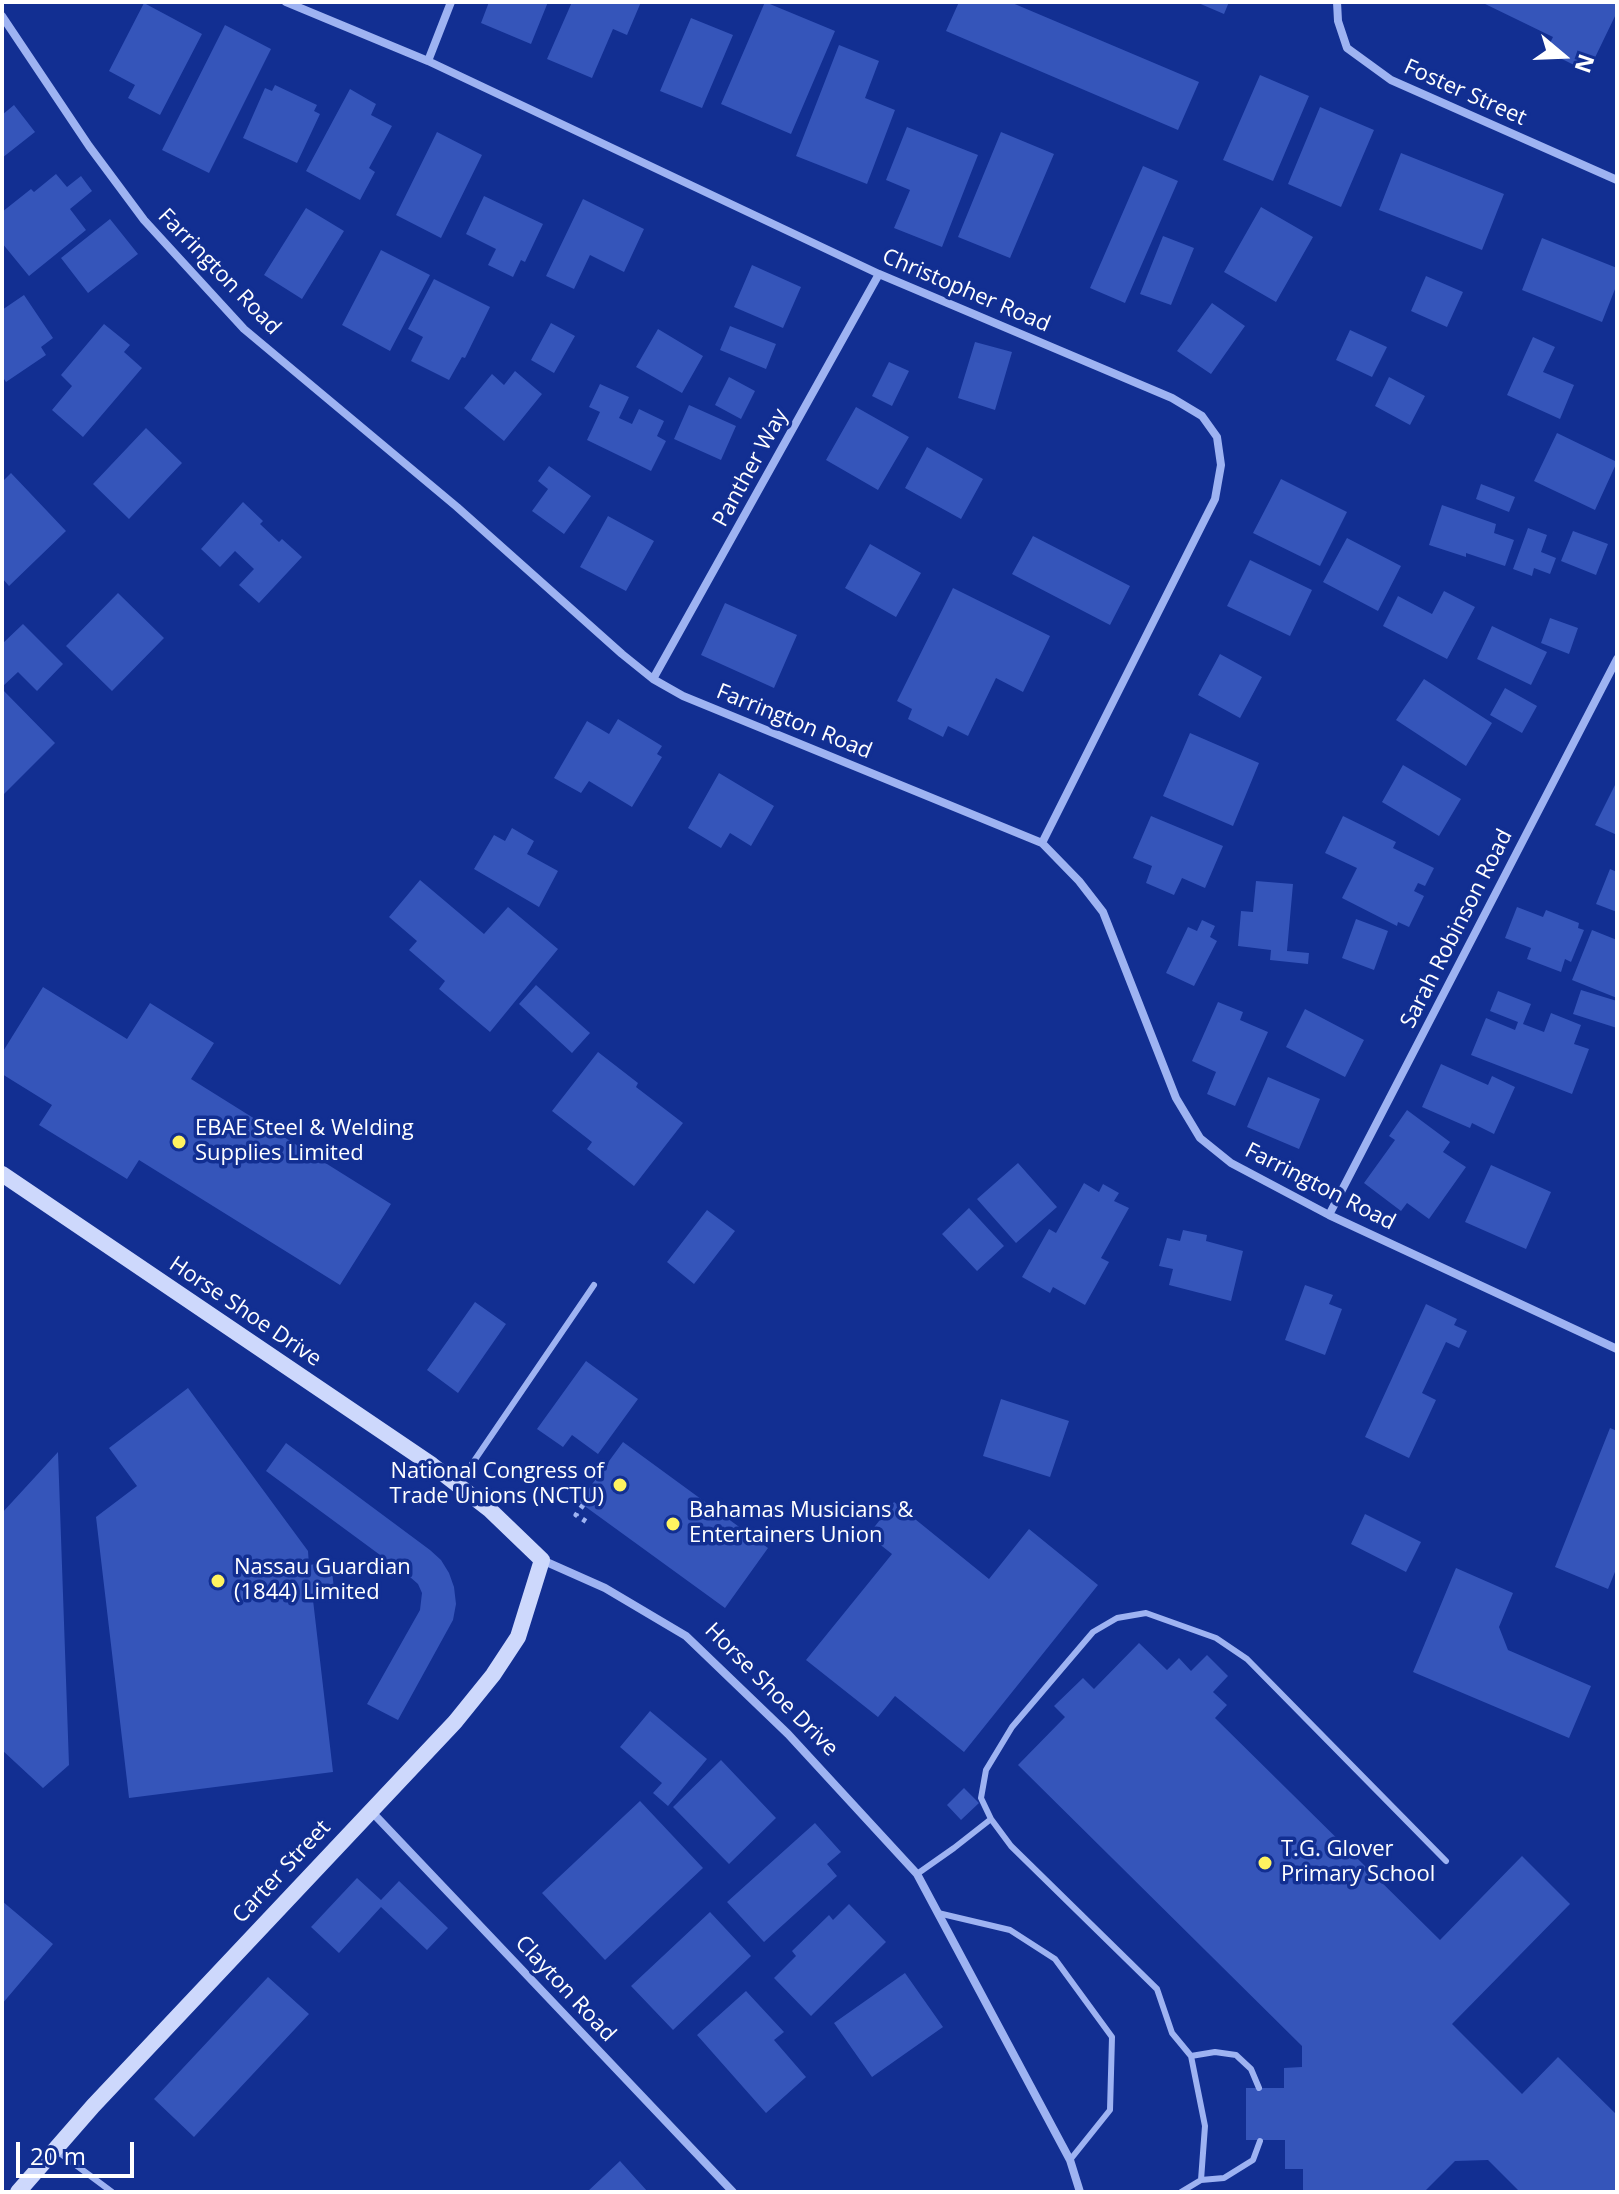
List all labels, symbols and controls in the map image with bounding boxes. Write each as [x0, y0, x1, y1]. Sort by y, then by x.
north arrow [1523, 16, 1603, 96]
text: N [1569, 50, 1603, 77]
street label: Foster Street [1400, 54, 1530, 132]
street label: Farrington Road [152, 203, 286, 341]
street label: Christopher Road [878, 244, 1054, 338]
street label: Panther Way [708, 404, 794, 532]
street label: Farrington Road [712, 679, 876, 765]
street label: Sarah Robinson Road [1395, 825, 1519, 1033]
place label: EBAE Steel & Welding Supplies Limited [195, 1116, 414, 1168]
marker: EBAE Steel & Welding Supplies Limited [170, 1133, 188, 1151]
street label: Farrington Road [1240, 1138, 1400, 1236]
street label: Horse Shoe Drive [164, 1251, 326, 1373]
place label: National Congress of Trade Unions (NCTU) [390, 1459, 604, 1510]
marker: National Congress of Trade Unions (NCTU) [611, 1476, 629, 1494]
place label: Bahamas Musicians & Entertainers Union [689, 1498, 913, 1550]
marker: Bahamas Musicians & Entertainers Union [664, 1515, 682, 1533]
place label: Nassau Guardian (1844) Limited [234, 1555, 411, 1606]
marker: Nassau Guardian (1844) Limited [209, 1572, 227, 1590]
street label: Horse Shoe Drive [699, 1618, 843, 1762]
street label: Carter Street [228, 1815, 336, 1929]
place label: T.G. Glover Primary School [1281, 1837, 1435, 1888]
marker: T.G. Glover Primary School [1256, 1854, 1274, 1872]
street label: Clayton Road [509, 1930, 621, 2048]
scale bar [20, 2126, 138, 2176]
text: 20 m [30, 2139, 86, 2172]

